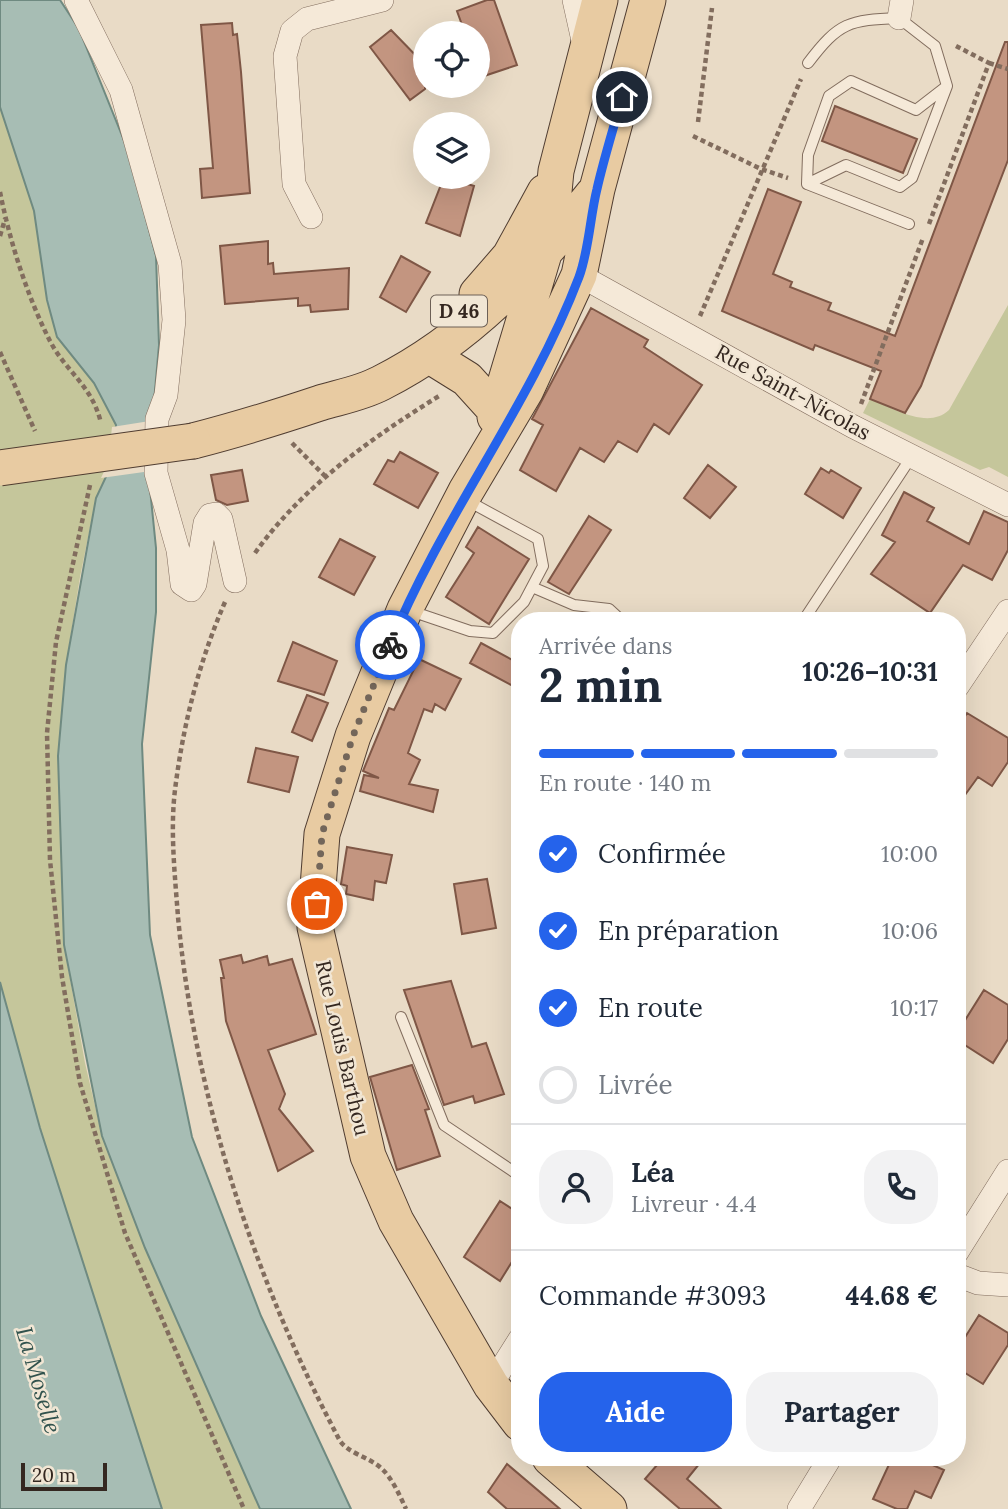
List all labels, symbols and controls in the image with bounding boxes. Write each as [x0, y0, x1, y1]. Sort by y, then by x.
map controls [413, 21, 490, 189]
button: locate [413, 21, 490, 98]
pin [592, 67, 652, 127]
icon: home [603, 78, 641, 116]
button: layers [413, 112, 490, 189]
road number: D 46 [431, 296, 487, 326]
street label: Rue Saint-Nicolas [711, 338, 875, 446]
courier [355, 610, 425, 680]
icon: bike [371, 626, 409, 664]
text: Arrivée dans [539, 631, 672, 660]
text: 10:26–10:31 [802, 655, 938, 688]
text: 2 min [539, 656, 662, 715]
text: En route · 140 m [539, 768, 711, 797]
icon: check [539, 835, 577, 873]
text: Confirmée [598, 837, 726, 870]
text: 10:00 [881, 839, 938, 868]
pin [287, 874, 347, 934]
icon: bag [298, 885, 336, 923]
icon: check [539, 912, 577, 950]
text: En préparation [598, 914, 779, 947]
text: 10:06 [882, 916, 938, 945]
street label: Rue Louis Barthou [310, 958, 376, 1138]
icon: check [539, 989, 577, 1027]
text: En route [598, 991, 703, 1024]
text: 10:17 [891, 993, 938, 1022]
text: Livrée [598, 1068, 673, 1101]
button: person [539, 1150, 613, 1224]
button: phone [864, 1150, 938, 1224]
text: Léa [631, 1156, 674, 1189]
text: Livreur · 4.4 [631, 1189, 757, 1218]
text: Commande #3093 [539, 1279, 766, 1312]
text: 44.68 € [846, 1279, 938, 1312]
water label: La Moselle [10, 1323, 68, 1437]
button: Aide [539, 1372, 732, 1452]
button: Partager [746, 1372, 938, 1452]
scale bar [21, 1460, 107, 1492]
text: 20 m [32, 1463, 76, 1487]

